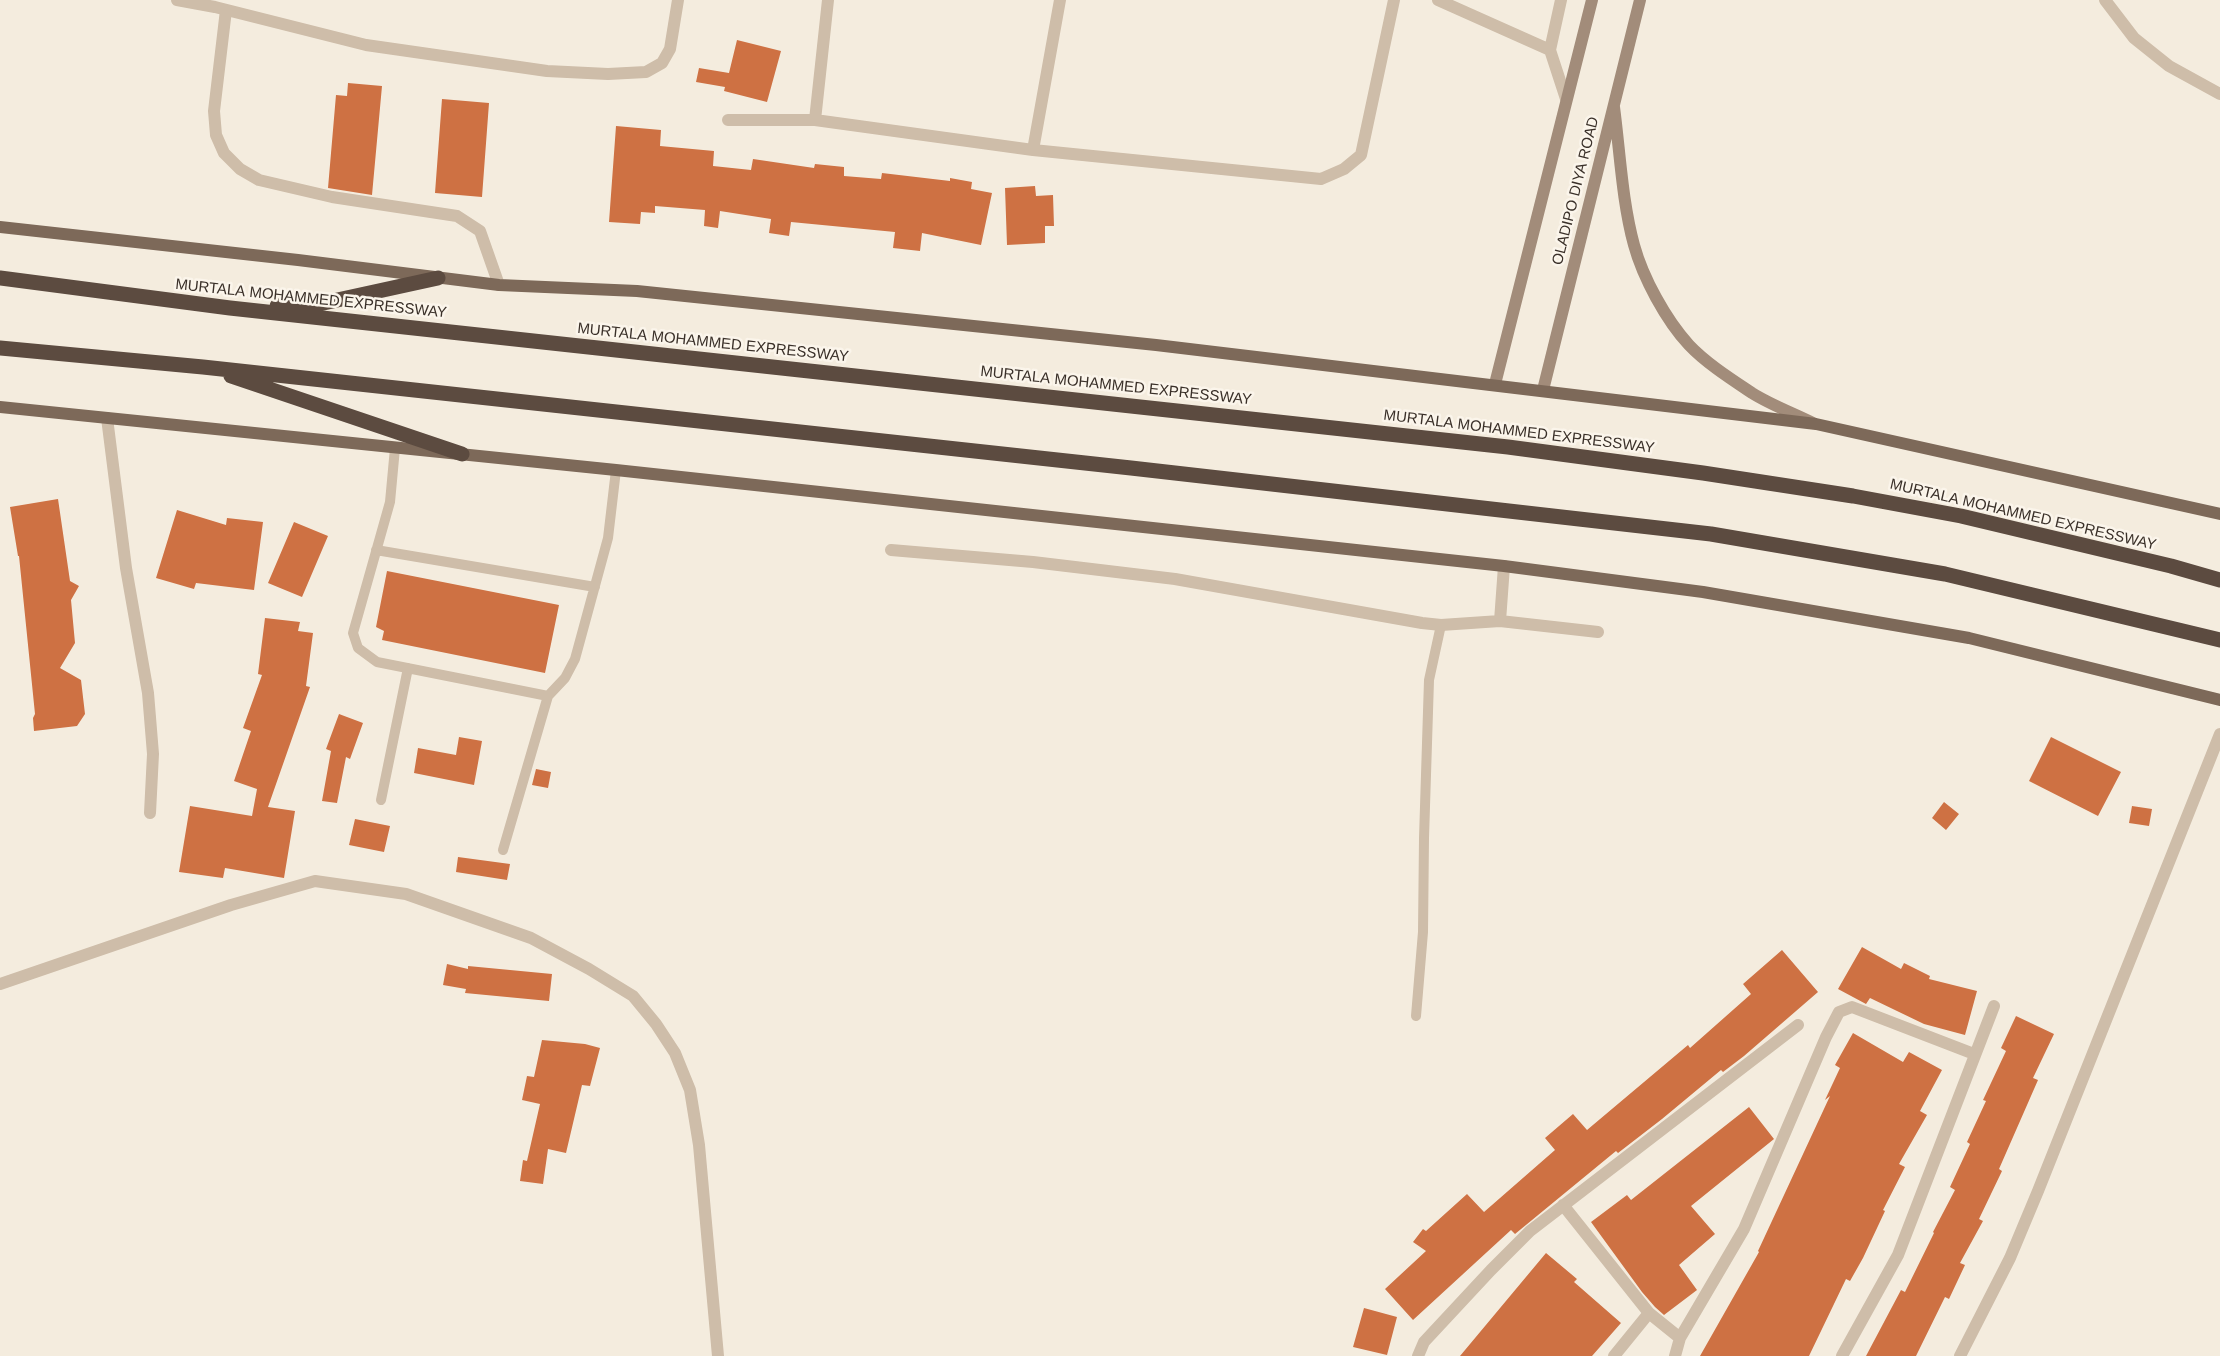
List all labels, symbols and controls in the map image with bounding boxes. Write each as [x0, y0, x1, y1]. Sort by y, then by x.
street label: OLADIPO DIYA ROAD [1549, 115, 1603, 267]
street label: MURTALA MOHAMMED EXPRESSWAY [174, 276, 448, 322]
street label: MURTALA MOHAMMED EXPRESSWAY [576, 320, 850, 366]
street label: MURTALA MOHAMMED EXPRESSWAY [979, 363, 1253, 409]
street label: MURTALA MOHAMMED EXPRESSWAY [1383, 406, 1655, 458]
street label: MURTALA MOHAMMED EXPRESSWAY [1888, 476, 2158, 554]

